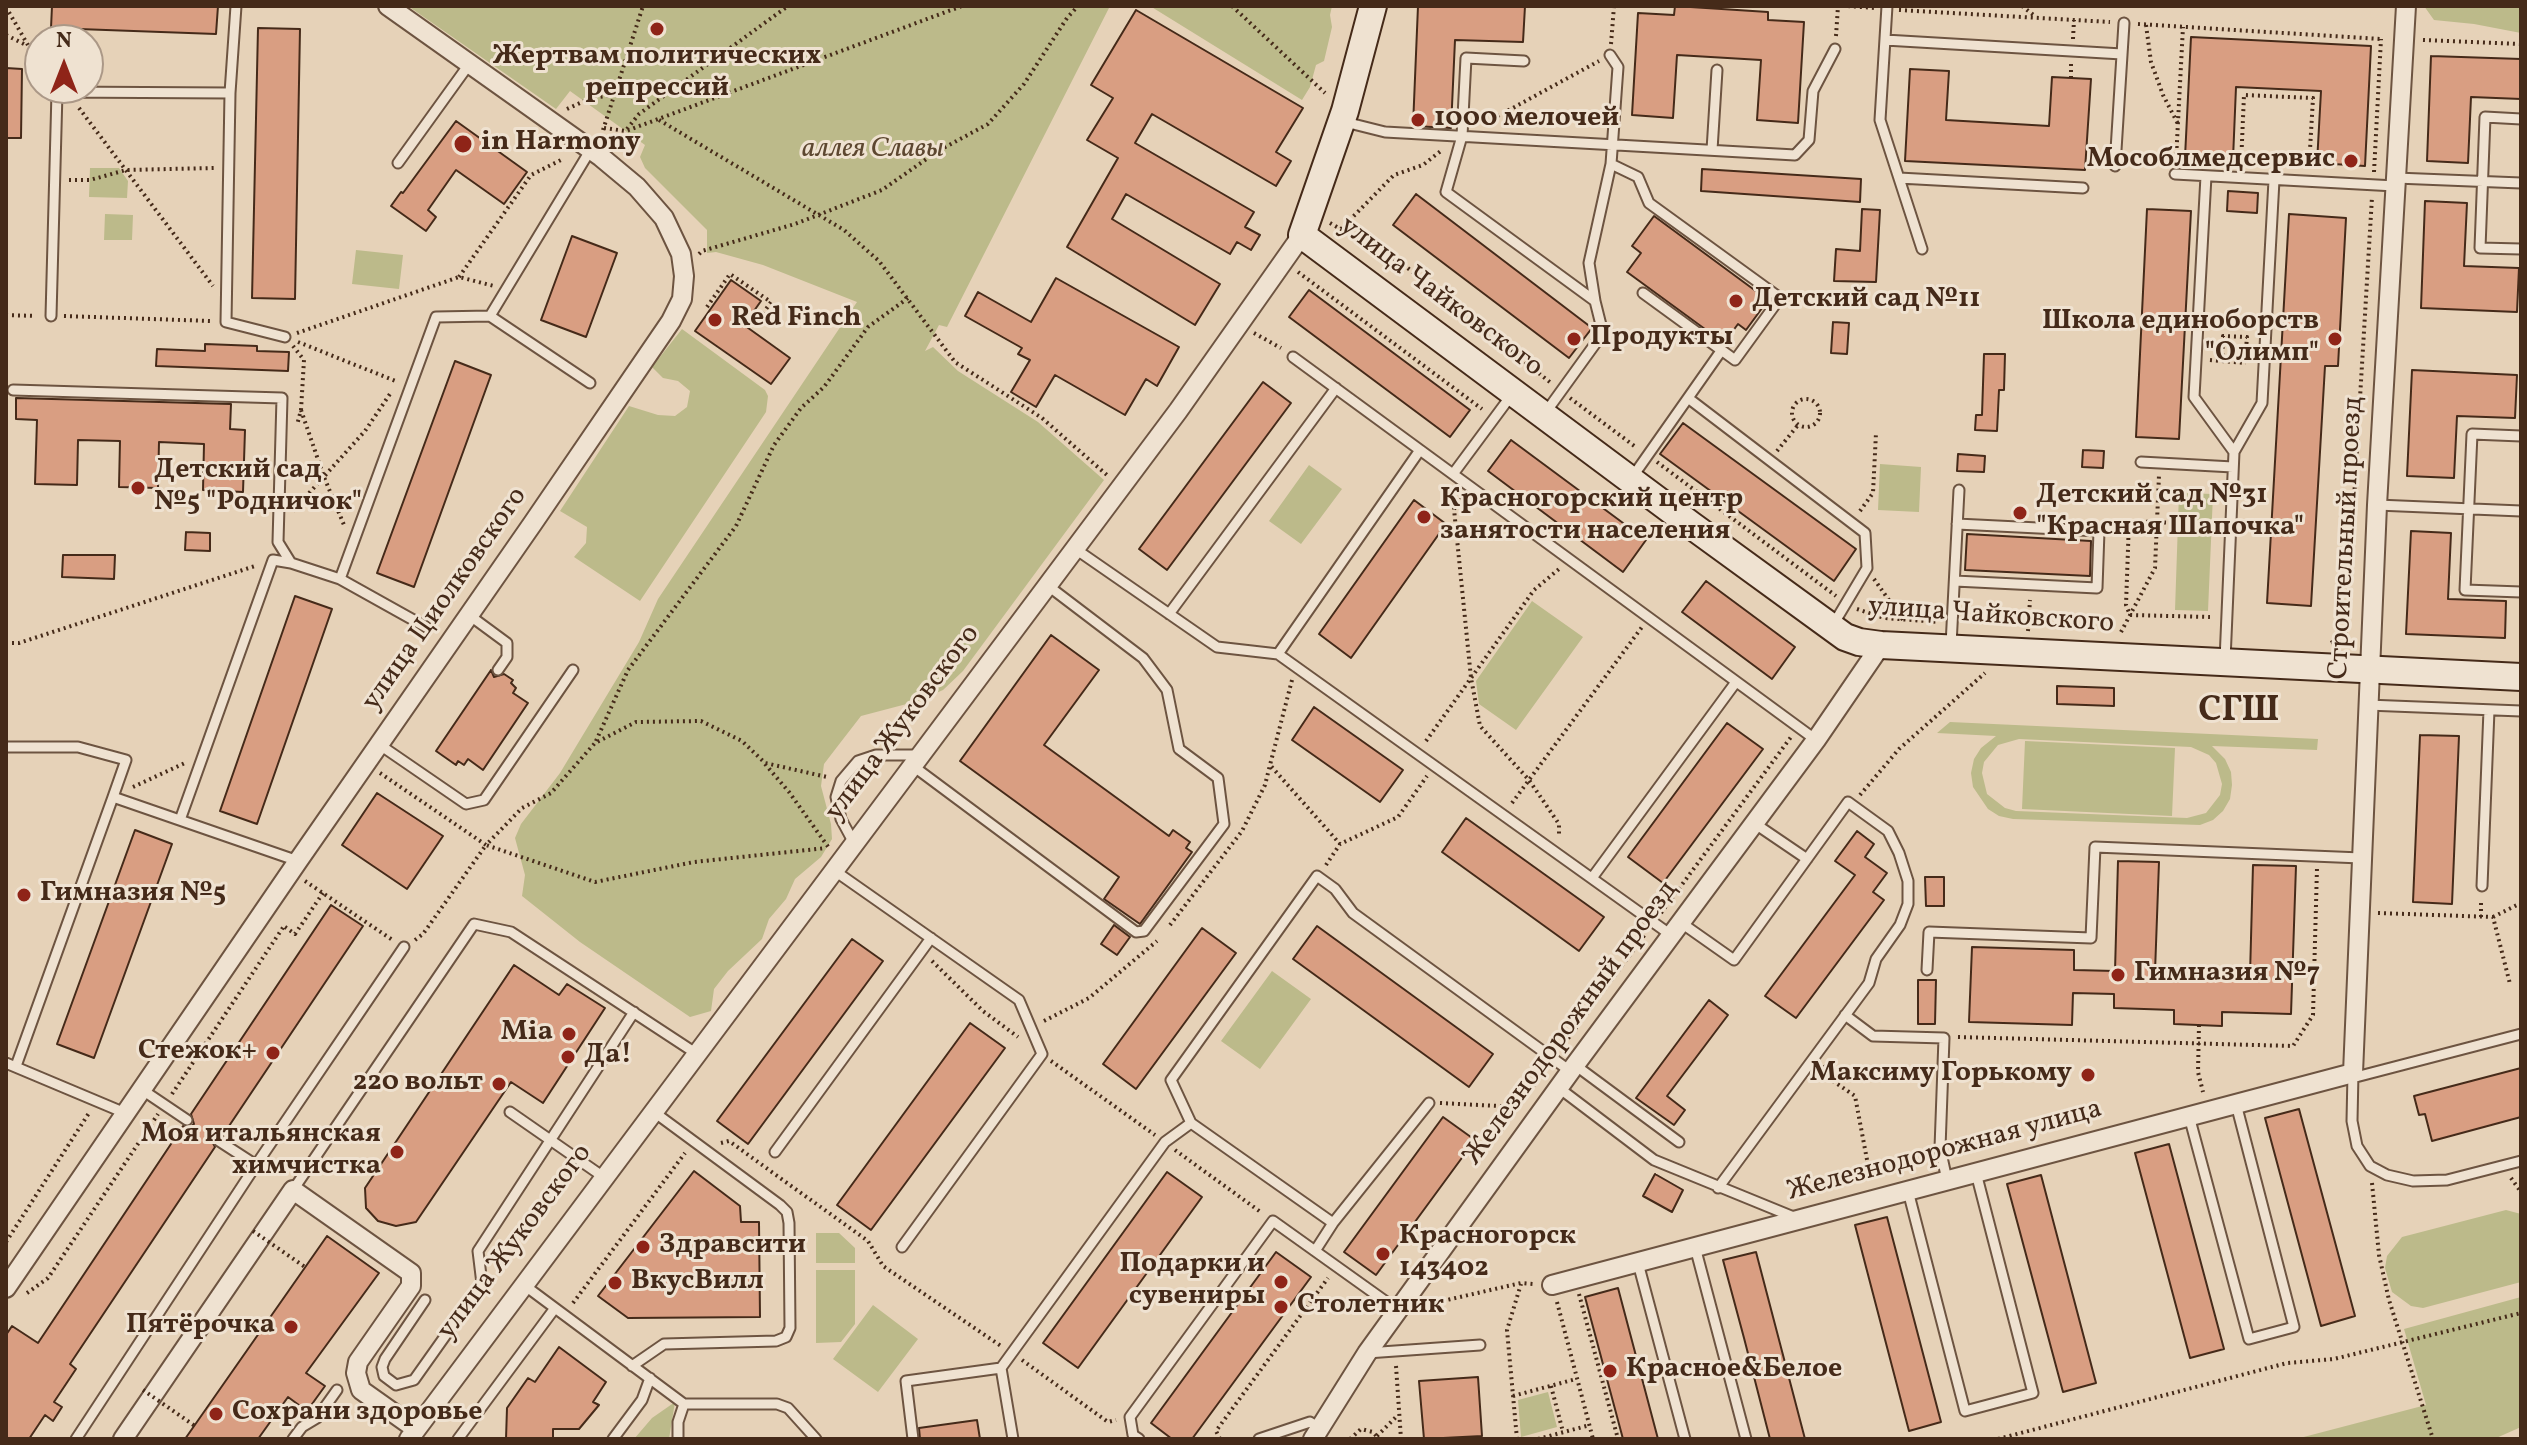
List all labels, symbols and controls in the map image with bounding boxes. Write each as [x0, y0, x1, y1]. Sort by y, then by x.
marker: Жертвам политических репрессий [648, 20, 666, 38]
north arrow [24, 24, 104, 104]
text: N [56, 26, 72, 57]
place label: Жертвам политических репрессий [493, 41, 821, 107]
place label: 1000 мелочей [1434, 103, 1619, 137]
marker: 1000 мелочей [1409, 111, 1427, 129]
place label: in Harmony [481, 127, 641, 161]
marker: in Harmony [452, 133, 474, 155]
park label: аллея Славы [802, 134, 944, 168]
place label: Мособлмедсервис [2087, 144, 2335, 178]
marker: Мособлмедсервис [2342, 152, 2360, 170]
street label: улица Чайковского [1331, 210, 1549, 386]
place label: Детский сад №11 [1752, 284, 1981, 318]
marker: Детский сад №11 [1727, 292, 1745, 310]
place label: Red Finch [731, 303, 861, 337]
place label: Школа единоборств "Олимп" [2042, 306, 2319, 372]
marker: Red Finch [706, 311, 724, 329]
place label: Продукты [1590, 322, 1733, 356]
marker: Продукты [1565, 330, 1583, 348]
marker: Школа единоборств "Олимп" [2326, 330, 2344, 348]
street label: Строительный проезд [2324, 396, 2372, 680]
place label: Детский сад №5 "Родничок" [154, 455, 362, 521]
marker: Детский сад №5 "Родничок" [129, 479, 147, 497]
place label: Детский сад №31 "Красная Шапочка" [2036, 480, 2304, 546]
street label: улица Циолковского [356, 482, 536, 718]
place label: Красногорский центр занятости населения [1440, 484, 1743, 550]
marker: Детский сад №31 "Красная Шапочка" [2011, 504, 2029, 522]
marker: Красногорский центр занятости населения [1415, 508, 1433, 526]
street label: улица Чайковского [1867, 592, 2115, 642]
street label: улица Жуковского [819, 620, 989, 828]
district label: СГШ [2198, 691, 2280, 735]
street label: Железнодорожный проезд [1458, 875, 1686, 1173]
place label: Гимназия №5 [40, 878, 226, 912]
marker: Гимназия №5 [15, 886, 33, 904]
place label: Гимназия №7 [2134, 958, 2320, 992]
marker: Гимназия №7 [2109, 966, 2127, 984]
place label: Mia [501, 1017, 553, 1051]
marker: Mia [560, 1025, 578, 1043]
place label: Стежок+ [138, 1036, 257, 1070]
place label: Да! [584, 1040, 632, 1074]
marker: Стежок+ [264, 1044, 282, 1062]
marker: Да! [559, 1048, 577, 1066]
place label: Максиму Горькому [1810, 1058, 2072, 1092]
marker: Максиму Горькому [2079, 1066, 2097, 1084]
place label: 220 вольт [353, 1067, 483, 1101]
marker: 220 вольт [490, 1075, 508, 1093]
street label: Железнодорожная улица [1784, 1094, 2106, 1210]
place label: Моя итальянская химчистка [141, 1119, 381, 1185]
street label: улица Жуковского [431, 1139, 601, 1347]
marker: Моя итальянская химчистка [388, 1143, 406, 1161]
place label: Красногорск 143402 [1399, 1221, 1576, 1287]
place label: Здравсити [659, 1230, 806, 1264]
marker: Здравсити [634, 1238, 652, 1256]
marker: Красногорск 143402 [1374, 1245, 1392, 1263]
place label: Подарки и сувениры [1119, 1249, 1265, 1315]
place label: ВкусВилл [631, 1266, 764, 1300]
marker: Подарки и сувениры [1272, 1273, 1290, 1291]
marker: ВкусВилл [606, 1274, 624, 1292]
place label: Столетник [1297, 1290, 1444, 1324]
marker: Столетник [1272, 1298, 1290, 1316]
place label: Пятёрочка [126, 1310, 275, 1344]
marker: Пятёрочка [282, 1318, 300, 1336]
place label: Красное&Белое [1626, 1354, 1842, 1388]
marker: Красное&Белое [1601, 1362, 1619, 1380]
place label: Сохрани здоровье [232, 1397, 482, 1431]
marker: Сохрани здоровье [207, 1405, 225, 1423]

